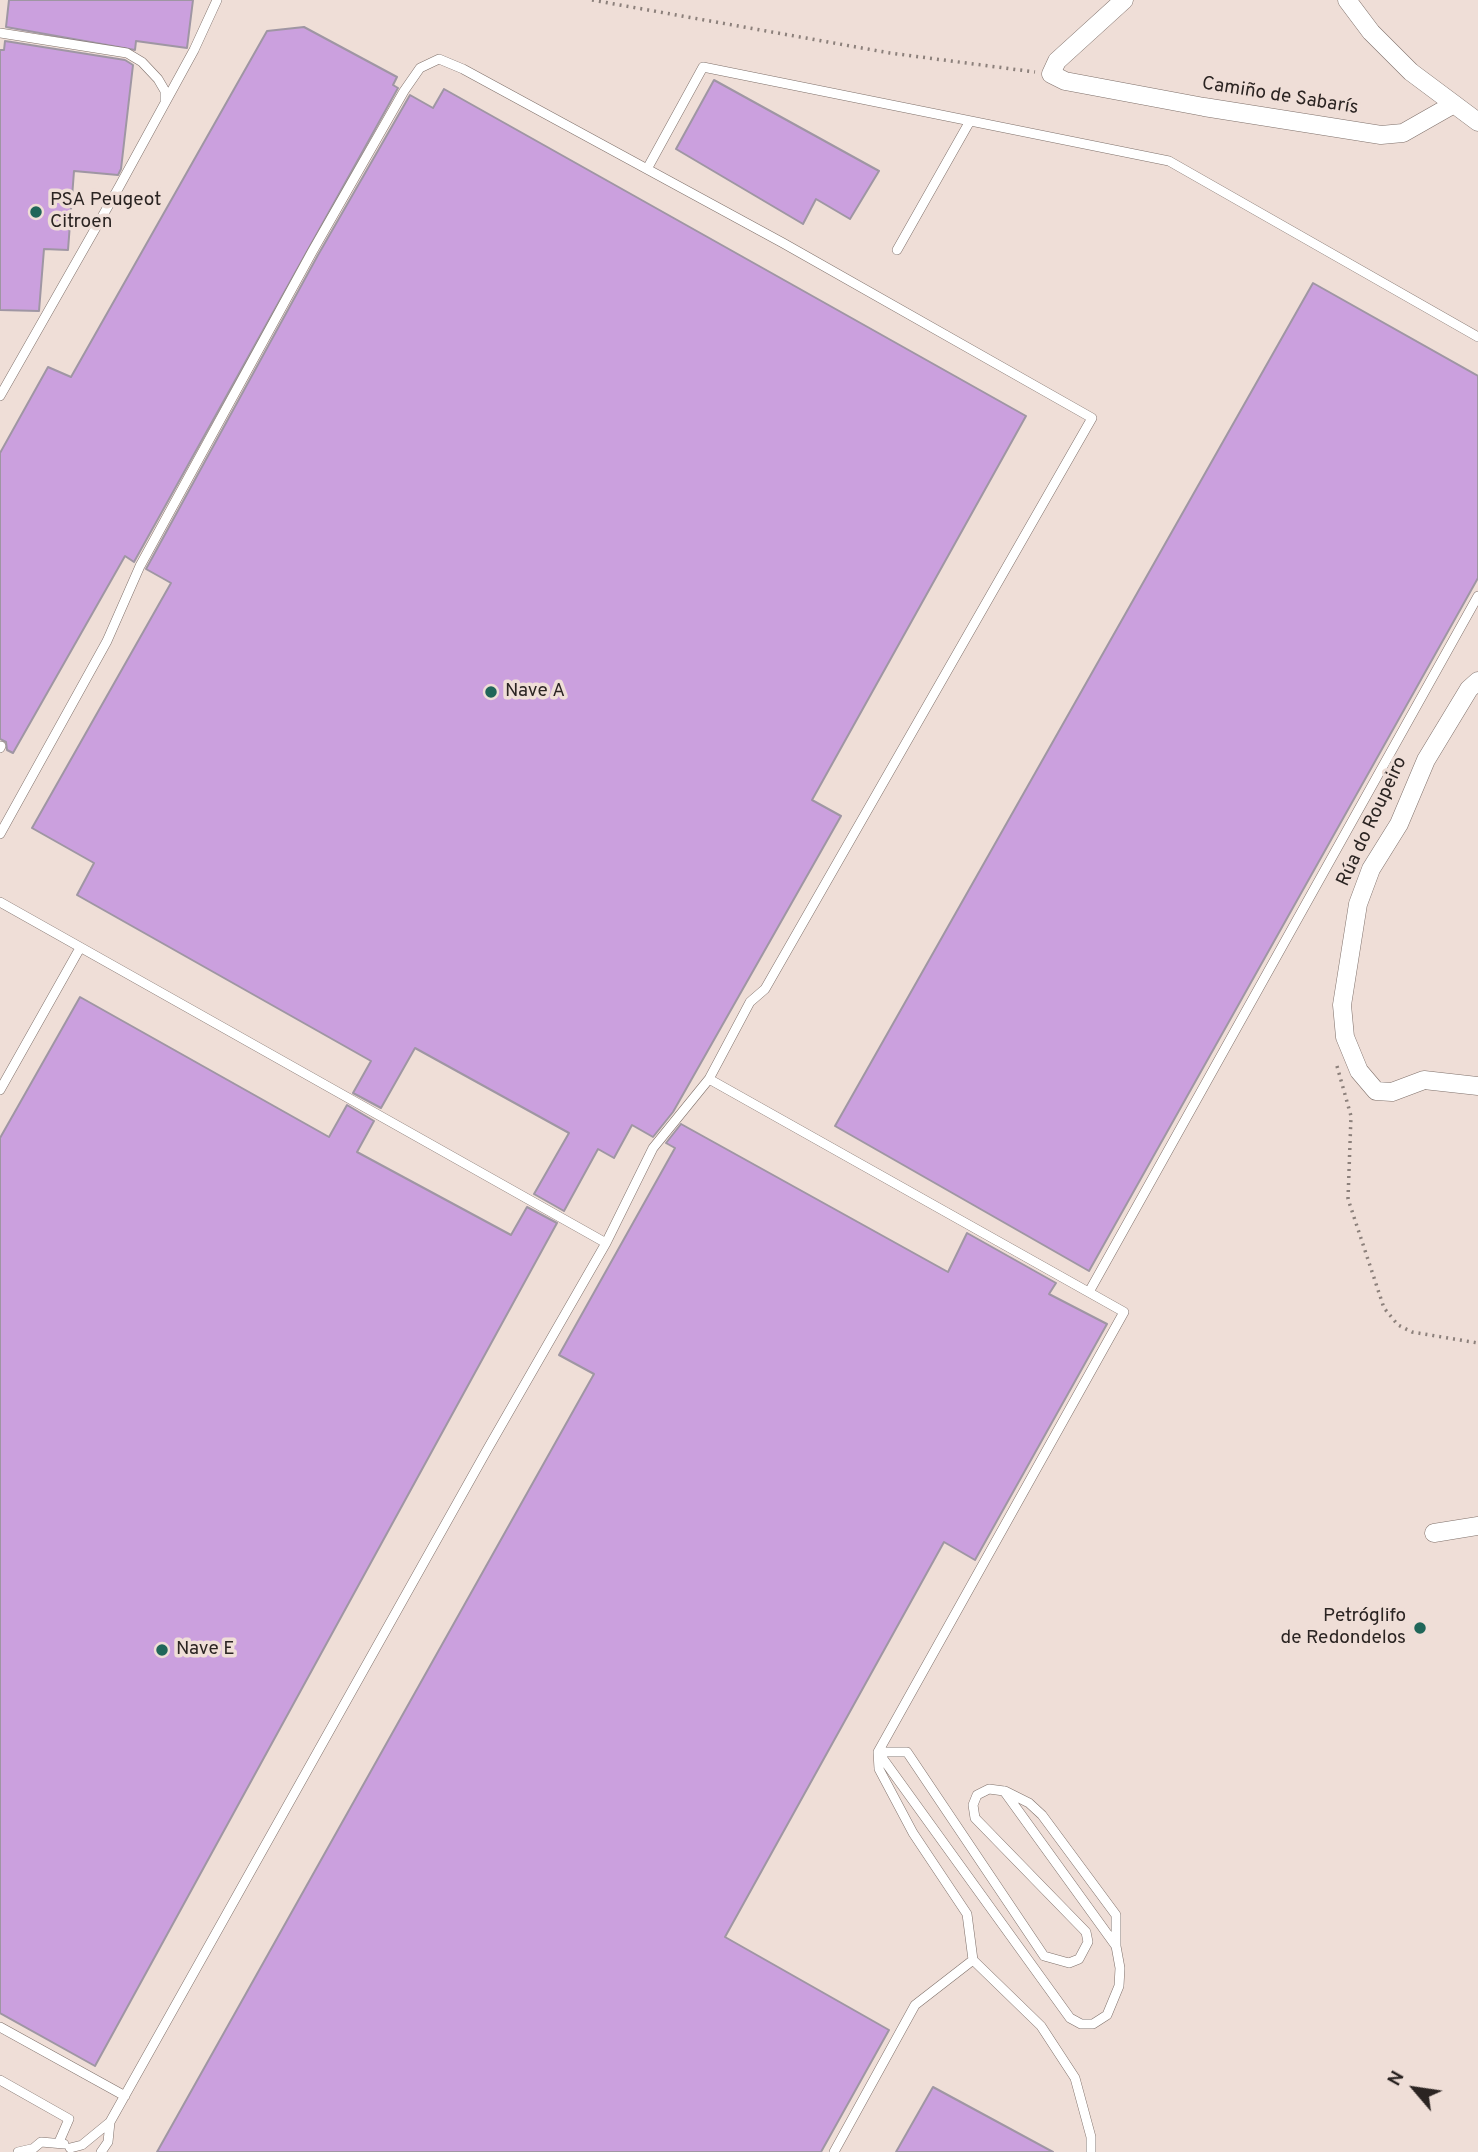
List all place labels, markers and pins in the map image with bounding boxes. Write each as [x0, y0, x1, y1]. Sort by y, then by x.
place label: PSA Peugeot Citroen [50, 190, 161, 234]
marker: PSA Peugeot Citroen [28, 204, 44, 220]
place label: Nave A [505, 681, 565, 703]
marker: Nave A [483, 684, 499, 700]
place label: Petróglifo de Redondelos [1281, 1606, 1406, 1650]
marker: Petróglifo de Redondelos [1412, 1620, 1428, 1636]
place label: Nave E [176, 1639, 235, 1661]
marker: Nave E [154, 1642, 170, 1658]

